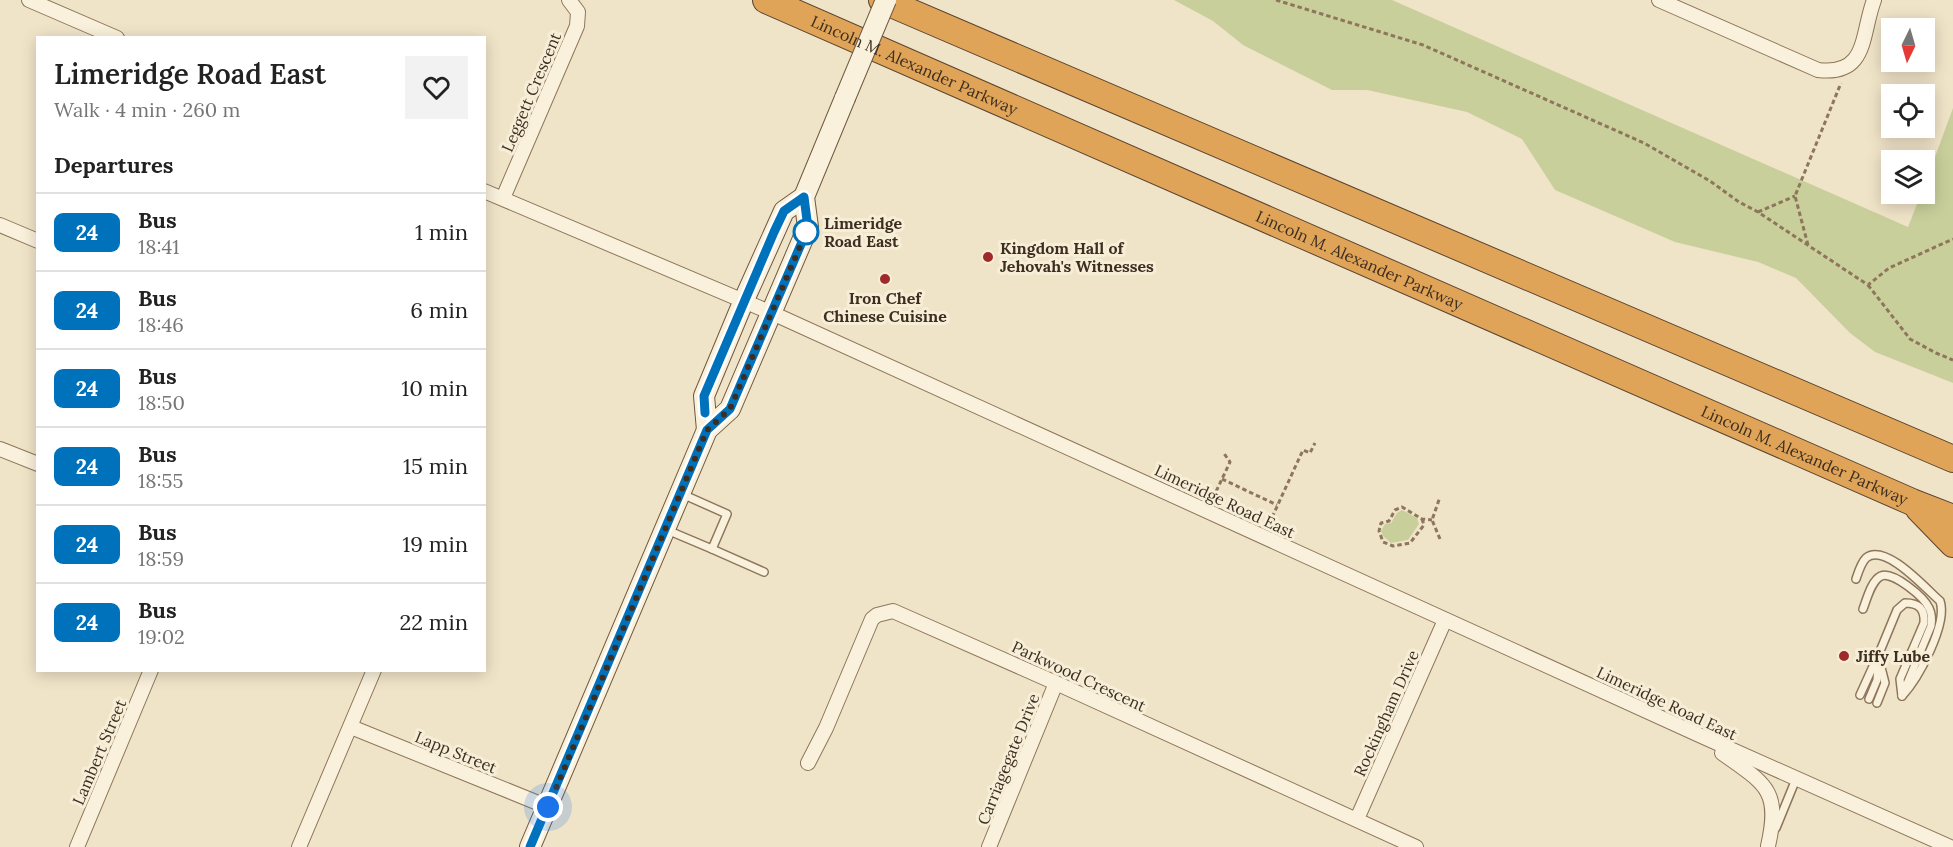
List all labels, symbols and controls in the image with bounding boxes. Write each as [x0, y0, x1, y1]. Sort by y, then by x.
street label: Lincoln M. Alexander Parkway [808, 11, 1021, 119]
north arrow [1881, 18, 1935, 72]
map controls [1881, 18, 1935, 204]
street label: Leggett Crescent [497, 29, 565, 155]
text: Limeridge Road East [54, 56, 326, 92]
button: heart [405, 56, 468, 119]
button: locate [1881, 84, 1935, 138]
text: Walk · 4 min · 260 m [54, 97, 240, 122]
button: layers [1881, 150, 1935, 204]
text: Departures [54, 151, 173, 179]
text: Bus [138, 206, 177, 234]
street label: Lincoln M. Alexander Parkway [1253, 206, 1467, 314]
place label: Limeridge Road East [824, 213, 902, 251]
text: 1 min [415, 218, 468, 246]
text: 24 [76, 219, 98, 246]
marker: Limeridge Road East [793, 219, 819, 245]
text: 18:41 [138, 234, 180, 259]
place label: Kingdom Hall of Jehovah's Witnesses [1000, 238, 1154, 276]
marker: Kingdom Hall of Jehovah's Witnesses [981, 250, 995, 264]
marker: Iron Chef Chinese Cuisine [878, 272, 892, 286]
text: Bus [138, 284, 177, 312]
place label: Iron Chef Chinese Cuisine [823, 288, 947, 326]
text: 6 min [410, 296, 468, 324]
text: 24 [76, 297, 98, 324]
text: 18:46 [138, 312, 184, 337]
text: Bus [138, 362, 177, 390]
text: 10 min [401, 374, 468, 402]
text: 24 [76, 375, 98, 402]
text: 18:50 [138, 390, 185, 415]
street label: Lincoln M. Alexander Parkway [1698, 401, 1912, 509]
text: Bus [138, 440, 177, 468]
text: 15 min [403, 452, 468, 480]
text: 24 [76, 453, 98, 480]
street label: Limeridge Road East [1152, 460, 1299, 543]
text: 18:55 [138, 468, 183, 493]
text: Bus [138, 518, 177, 546]
text: 19 min [402, 530, 468, 558]
text: 24 [76, 531, 98, 558]
text: 18:59 [138, 546, 184, 571]
text: Bus [138, 596, 177, 624]
text: 22 min [399, 608, 468, 636]
text: 24 [76, 609, 98, 636]
text: 19:02 [138, 624, 185, 649]
street label: Parkwood Crescent [1009, 636, 1150, 716]
street label: Rockingham Drive [1349, 646, 1423, 779]
place label: Jiffy Lube [1856, 646, 1931, 666]
marker: Jiffy Lube [1837, 649, 1851, 663]
street label: Limeridge Road East [1594, 662, 1741, 745]
street label: Carriagegate Drive [973, 690, 1044, 827]
street label: Lambert Street [68, 695, 131, 808]
street label: Lapp Street [412, 727, 501, 778]
your location [533, 792, 563, 822]

